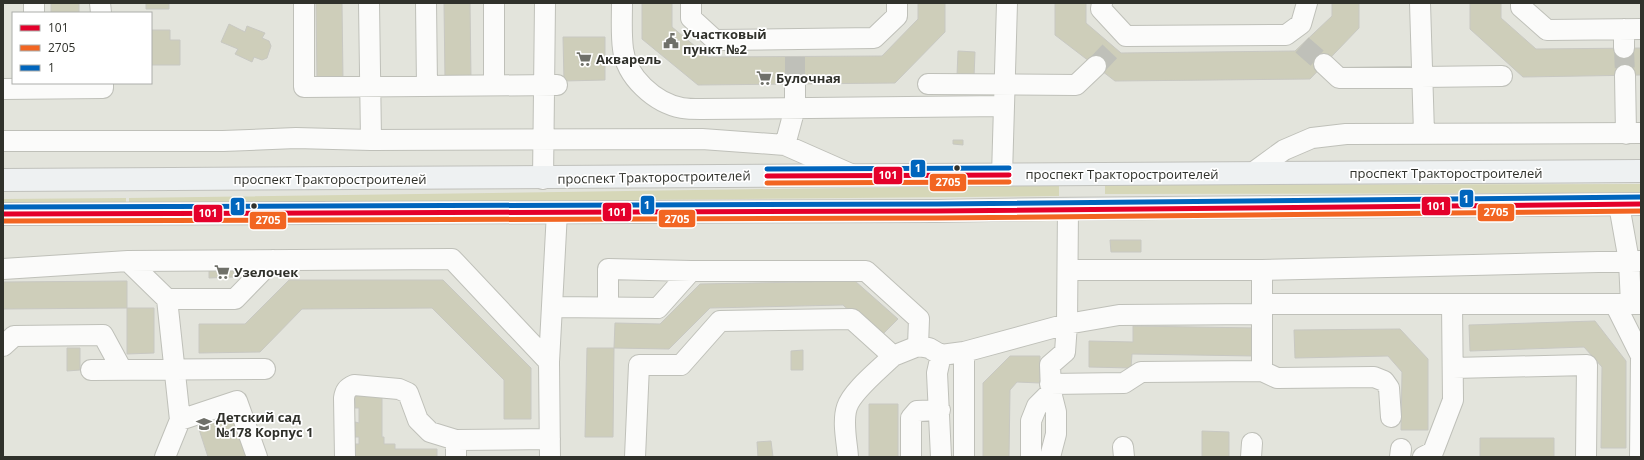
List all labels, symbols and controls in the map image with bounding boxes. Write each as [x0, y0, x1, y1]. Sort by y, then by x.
legend [12, 12, 152, 84]
text: 101 [48, 19, 69, 36]
place label: Участковый пункт №2 [683, 25, 767, 58]
public building icon: Участковый пункт №2 [662, 32, 680, 50]
text: 2705 [48, 39, 76, 56]
supermarket icon: Акварель [575, 50, 593, 68]
place label: Акварель [596, 50, 661, 68]
text: 1 [48, 59, 55, 76]
supermarket icon: Булочная [755, 69, 773, 87]
place label: Булочная [776, 69, 841, 87]
line badge: 1 [910, 159, 926, 178]
text: 1 [915, 160, 921, 175]
unlabelled marker [952, 163, 962, 173]
street label: проспект Тракторостроителей [1349, 164, 1543, 182]
street label: проспект Тракторостроителей [1025, 165, 1219, 183]
street label: проспект Тракторостроителей [557, 166, 751, 188]
line badge: 101 [873, 166, 903, 185]
text: 101 [879, 167, 897, 182]
street label: проспект Тракторостроителей [233, 170, 427, 188]
line badge: 2705 [929, 173, 967, 192]
text: 2705 [935, 174, 961, 189]
line badge: 1 [1459, 189, 1474, 208]
text: 1 [1463, 191, 1469, 206]
line badge: 1 [640, 195, 655, 215]
line badge: 101 [1421, 196, 1451, 216]
line badge: 1 [230, 197, 245, 216]
text: 1 [644, 197, 650, 212]
text: 1 [235, 198, 241, 213]
text: 101 [1427, 198, 1445, 213]
unlabelled marker [249, 201, 259, 211]
line badge: 101 [602, 202, 632, 222]
line badge: 2705 [1477, 203, 1515, 222]
line badge: 101 [193, 204, 223, 223]
text: 101 [608, 204, 626, 219]
text: 2705 [1483, 204, 1509, 219]
text: 101 [199, 205, 217, 220]
line badge: 2705 [658, 209, 696, 228]
line badge: 2705 [249, 211, 287, 230]
text: 2705 [664, 211, 690, 226]
text: 2705 [255, 212, 281, 227]
supermarket icon: Узелочек [213, 263, 231, 281]
place label: Узелочек [234, 263, 299, 281]
place label: Детский сад №178 Корпус 1 [216, 408, 313, 441]
school or university icon: Детский сад №178 Корпус 1 [195, 415, 213, 433]

